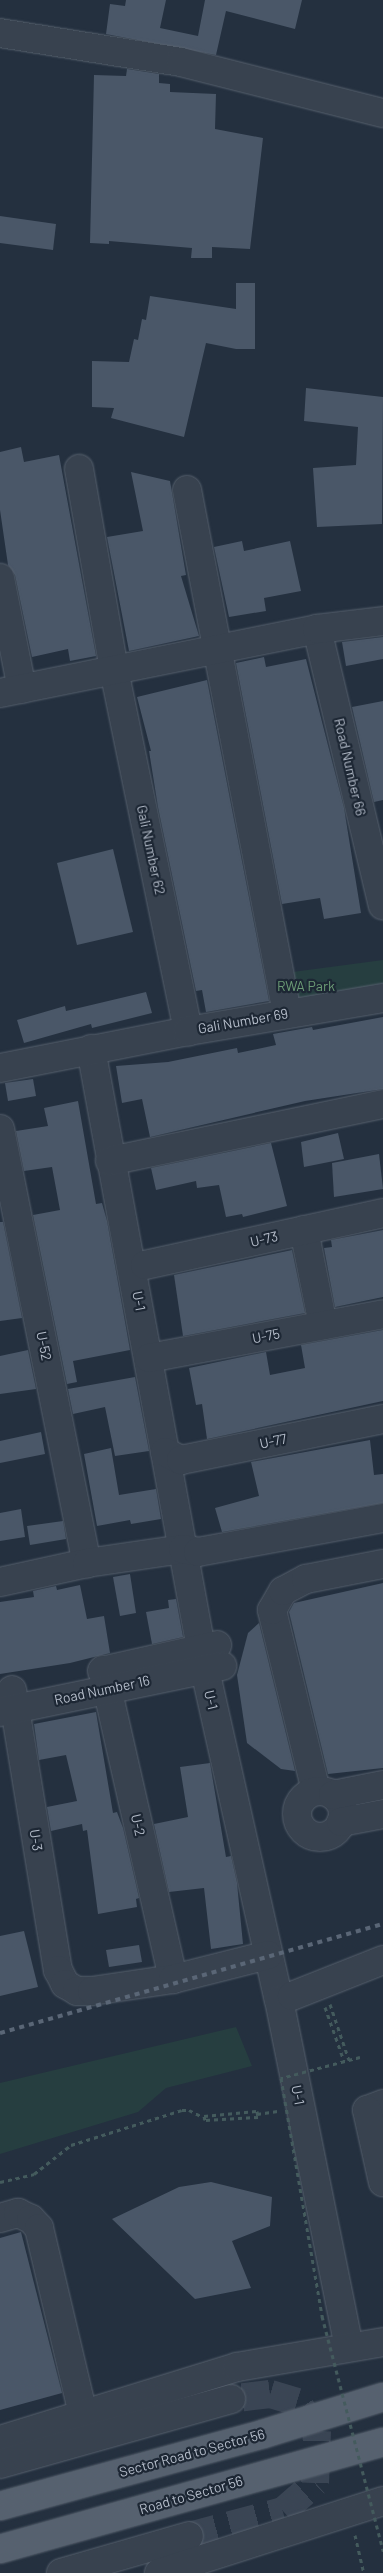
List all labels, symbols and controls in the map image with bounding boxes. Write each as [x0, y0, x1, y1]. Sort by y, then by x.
street label: Road Number 66 [331, 717, 369, 817]
street label: Gali Number 62 [133, 804, 169, 896]
park label: RWA Park [277, 978, 335, 994]
street label: Gali Number 69 [197, 1005, 289, 1037]
street label: U-73 [248, 1228, 280, 1250]
street label: U-1 [129, 1290, 149, 1312]
street label: U-75 [251, 1325, 281, 1347]
street label: U-52 [33, 1330, 55, 1362]
street label: U-77 [258, 1430, 288, 1452]
street label: Road Number 16 [53, 1672, 151, 1708]
street label: U-1 [201, 1689, 221, 1711]
street label: U-2 [127, 1812, 149, 1838]
street label: U-3 [26, 1828, 46, 1852]
street label: U-1 [288, 2084, 308, 2106]
street label: Sector Road to Sector 56 [117, 2425, 267, 2481]
street label: Road to Sector 56 [137, 2472, 245, 2518]

